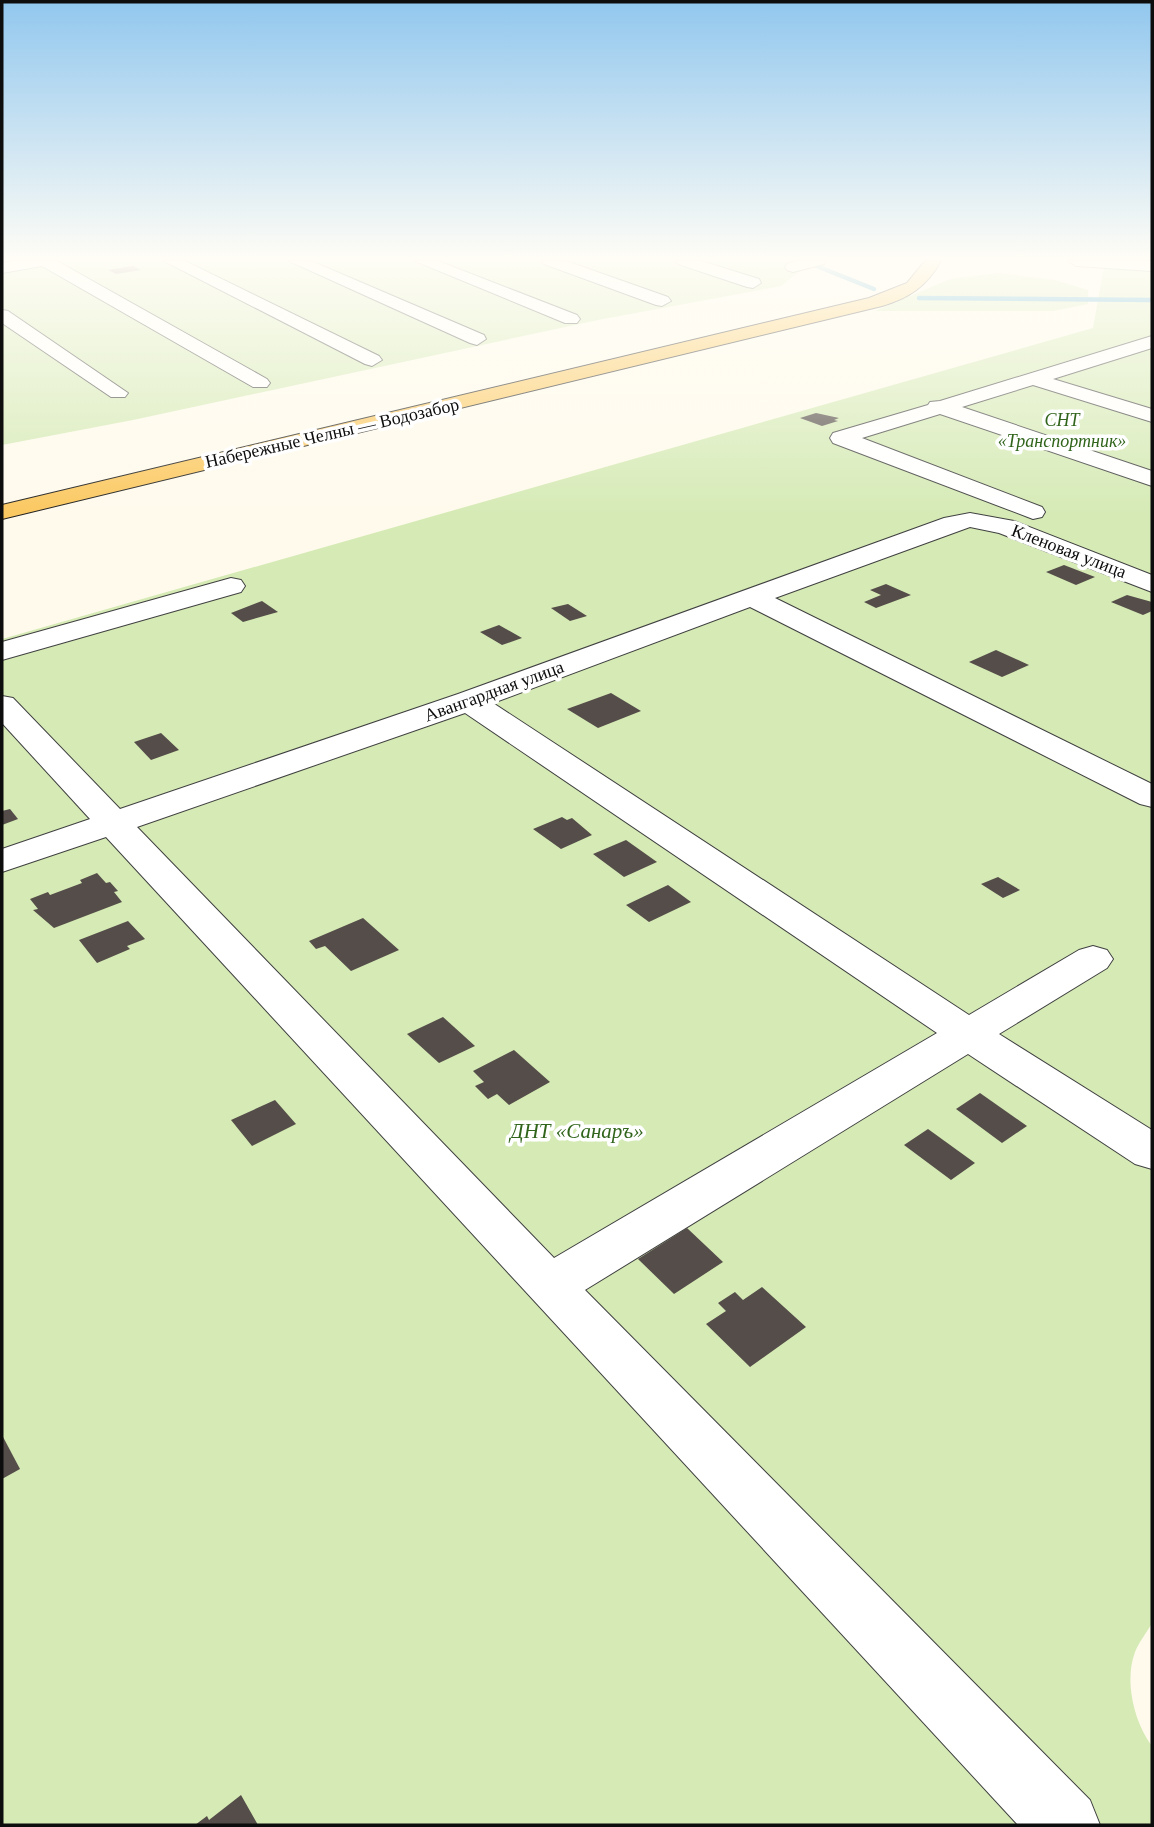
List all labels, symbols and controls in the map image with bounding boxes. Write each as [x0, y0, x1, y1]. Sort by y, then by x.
street label: Набережные Челны — Водозабор [203, 394, 461, 472]
park label: СНТ «Транспортник» [998, 410, 1126, 451]
street label: Кленовая улица [1009, 520, 1129, 582]
street label: Авангардная улица [421, 656, 567, 726]
park label: ДНТ «Санаръ» [508, 1119, 644, 1143]

